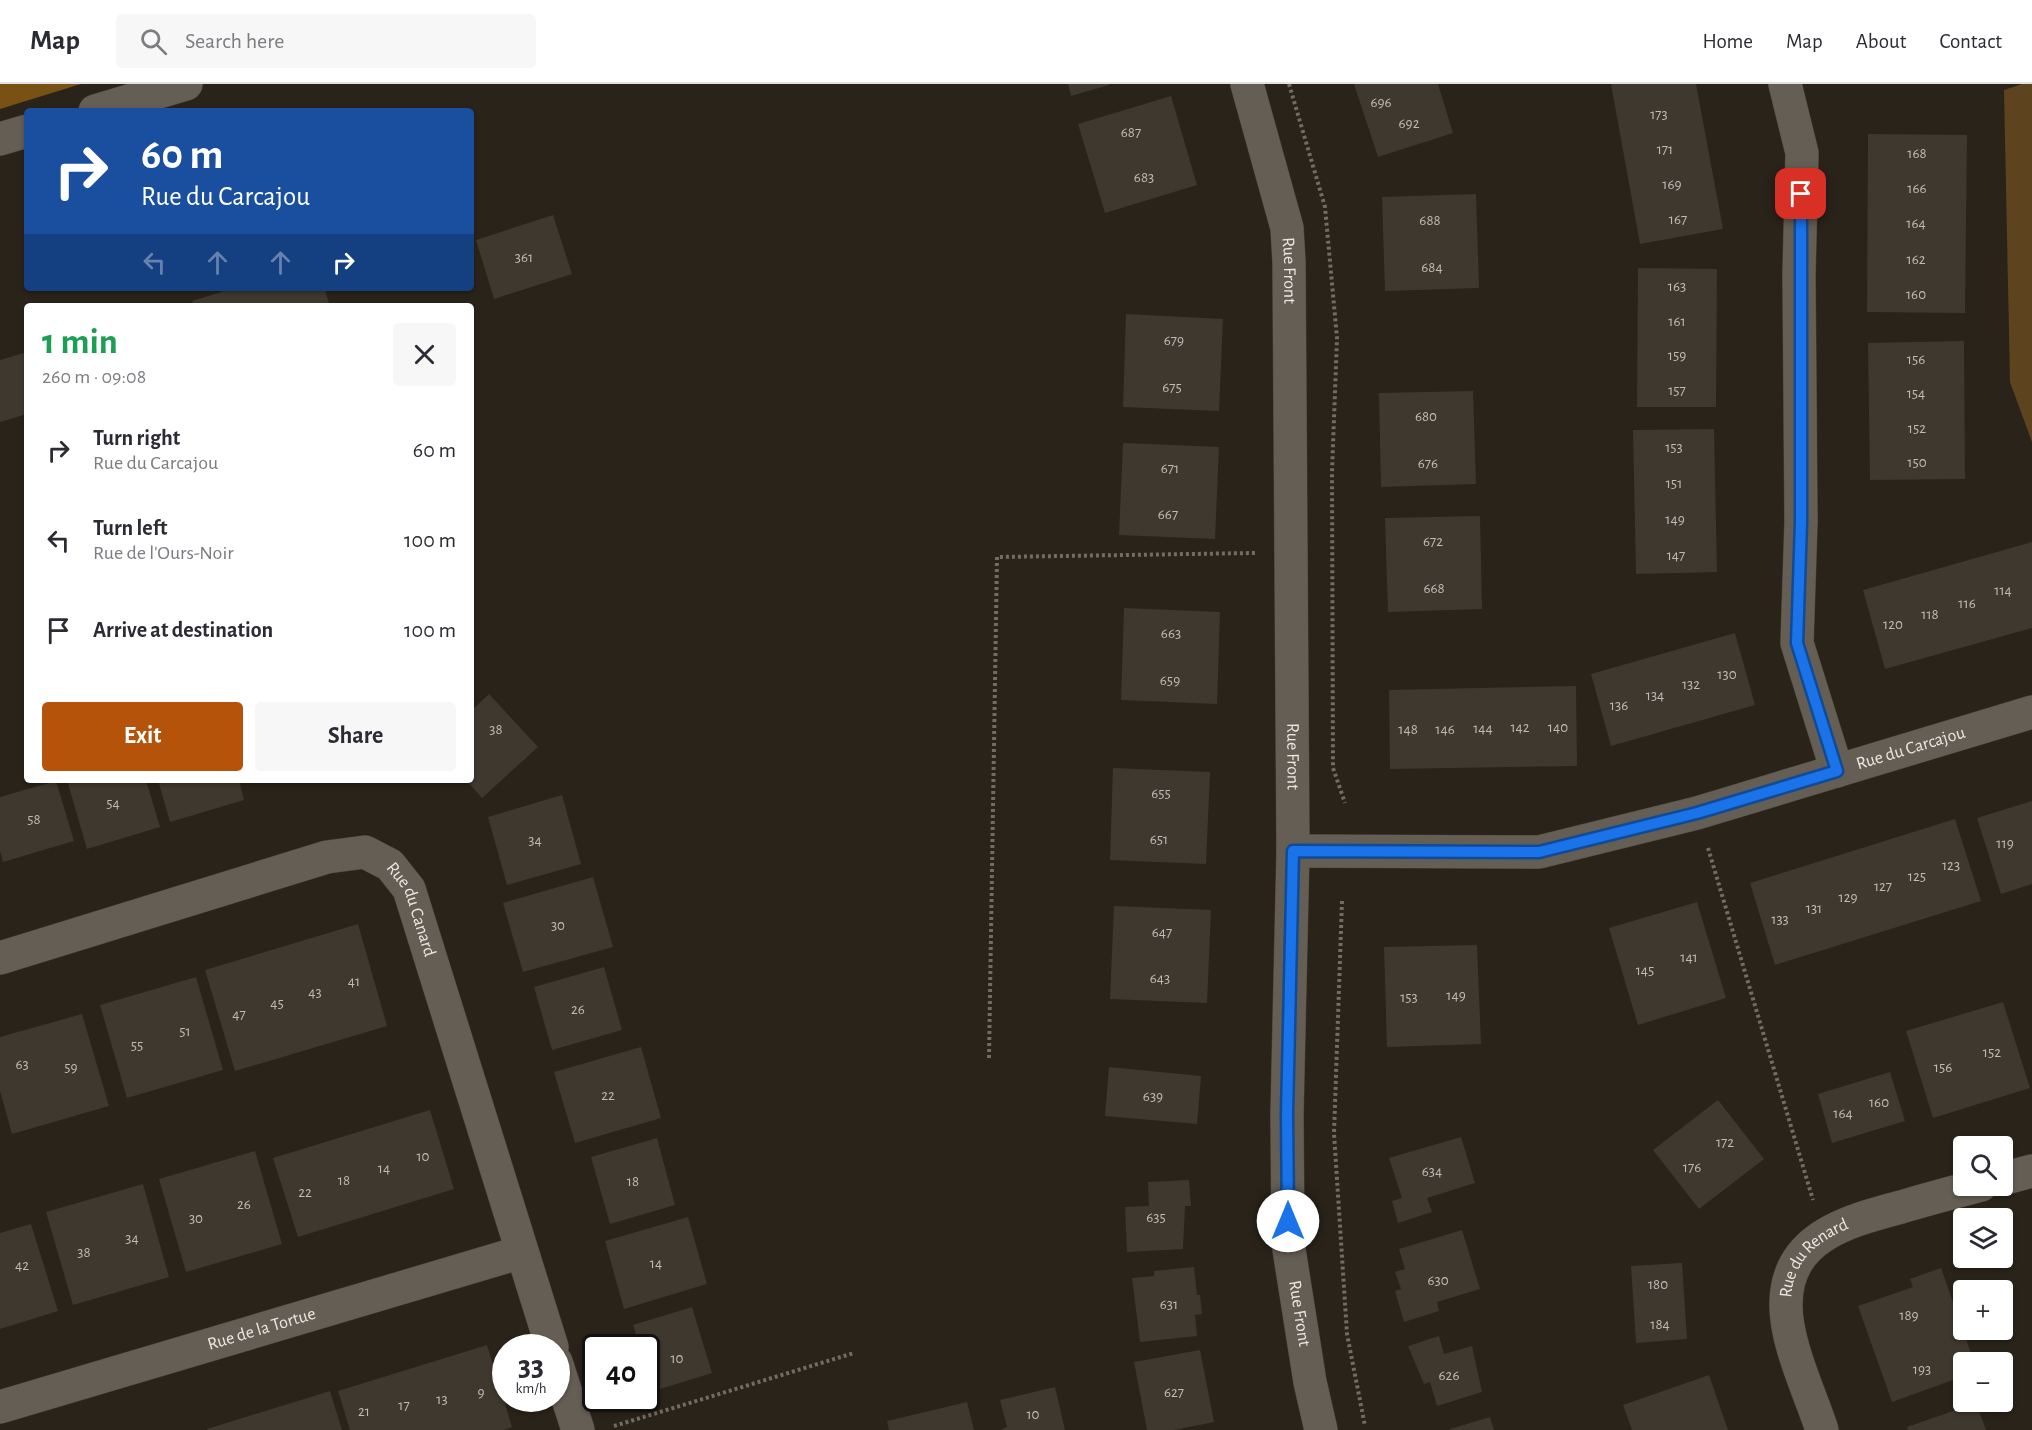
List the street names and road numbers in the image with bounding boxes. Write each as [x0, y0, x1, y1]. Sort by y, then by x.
street label: Rue Front [1279, 237, 1298, 304]
street label: Rue Front [1283, 723, 1302, 790]
street label: Rue du Carcajou [1854, 724, 1967, 773]
street label: Rue du Canard [383, 859, 439, 959]
street label: Rue du Renard [1777, 1215, 1851, 1299]
street label: Rue Front [1285, 1279, 1313, 1348]
street label: Rue de la Tortue [206, 1305, 318, 1354]

